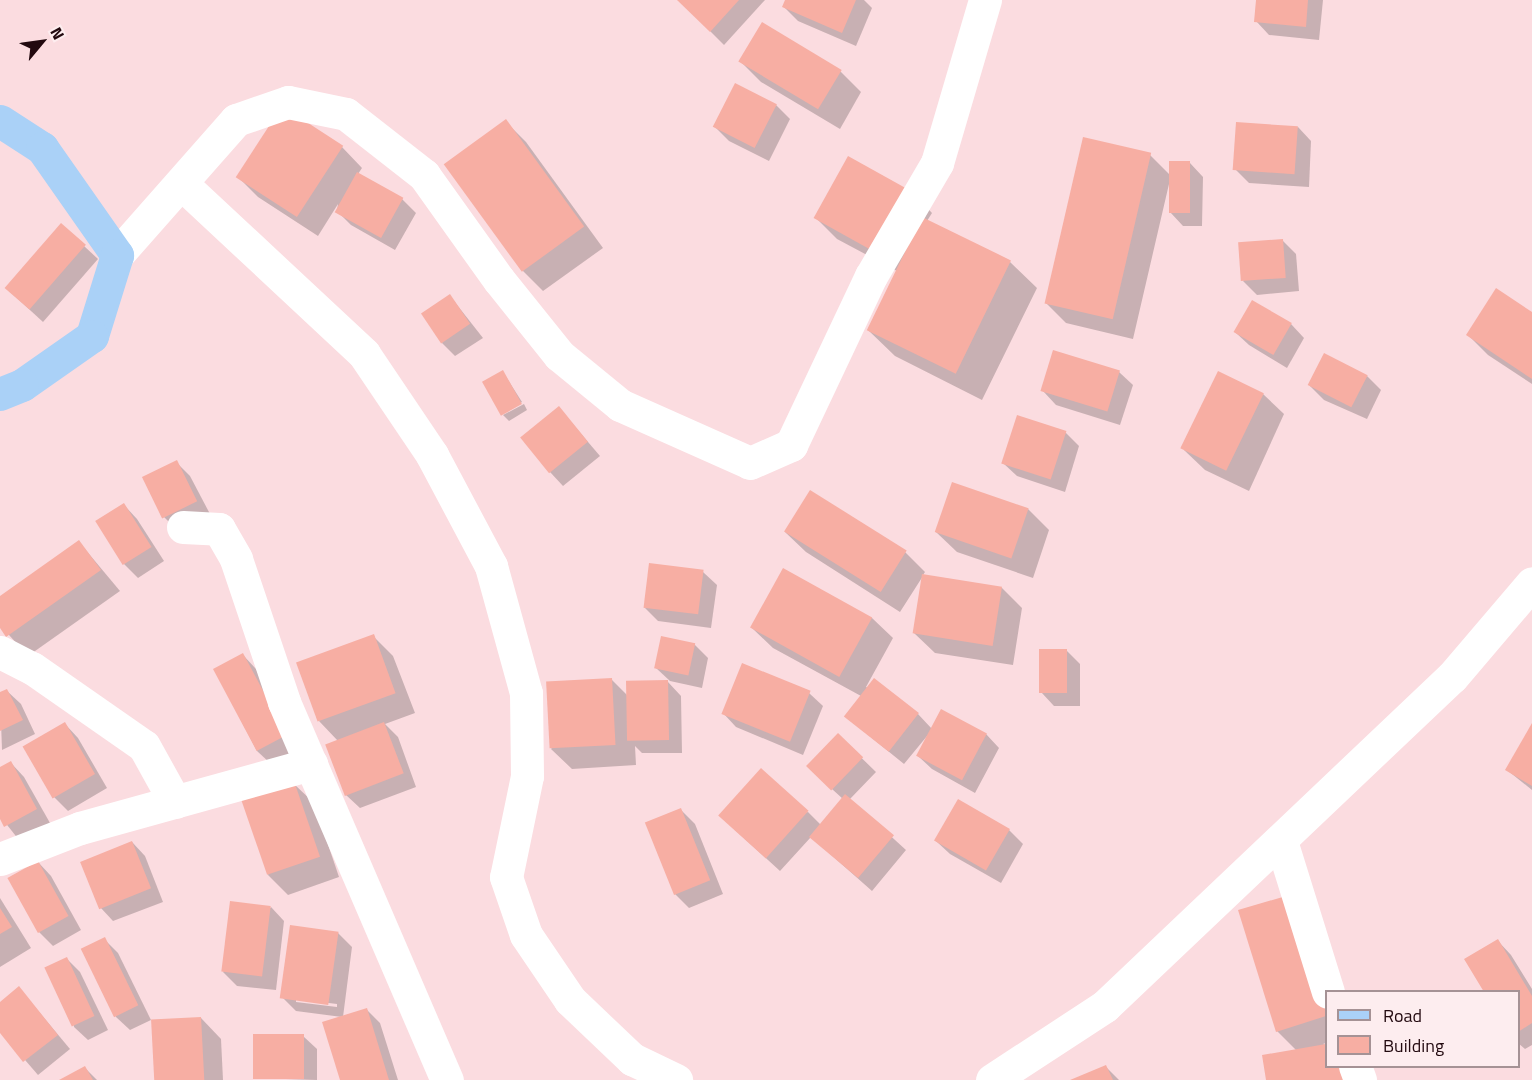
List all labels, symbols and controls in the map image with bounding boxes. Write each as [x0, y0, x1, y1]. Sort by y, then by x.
north arrow [12, 12, 72, 72]
text: N [45, 23, 71, 44]
legend [1325, 990, 1520, 1068]
text: Road [1383, 1002, 1422, 1029]
text: Building [1383, 1032, 1444, 1059]

